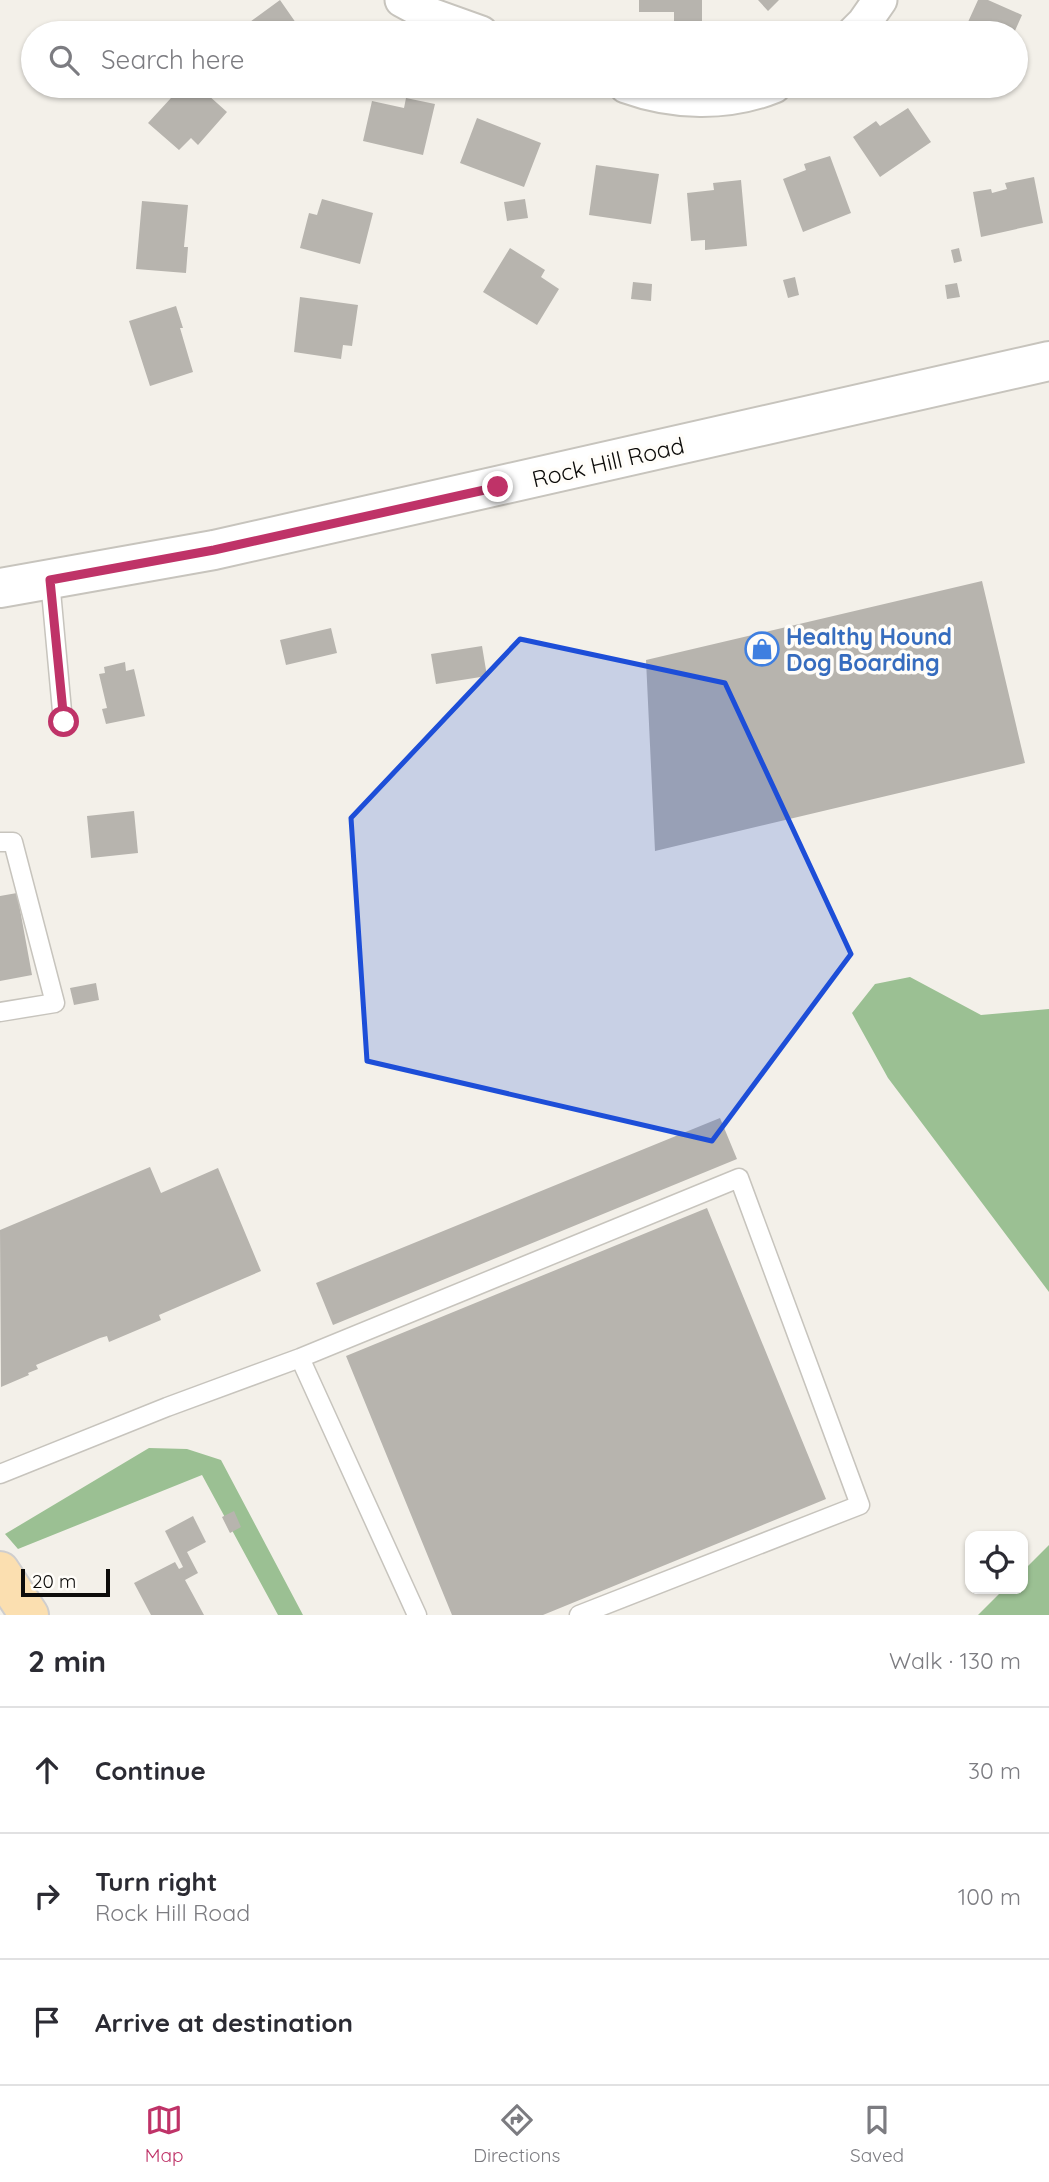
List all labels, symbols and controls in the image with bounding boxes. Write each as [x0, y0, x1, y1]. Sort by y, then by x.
search box [21, 21, 1028, 98]
icon: search [45, 41, 83, 79]
text: Search here [101, 43, 245, 76]
street label: Rock Hill Road [529, 430, 687, 494]
route end [482, 471, 513, 502]
place label: Healthy Hound Dog Boarding [786, 622, 952, 677]
shop icon: Healthy Hound Dog Boarding [743, 630, 781, 668]
route start [48, 706, 79, 737]
map controls [965, 1531, 1028, 1594]
button: locate [965, 1531, 1028, 1594]
scale bar [21, 1566, 110, 1598]
text: 20 m [32, 1569, 76, 1593]
text: 2 min [28, 1642, 106, 1680]
text: Walk · 130 m [889, 1646, 1021, 1675]
icon: ahead [28, 1751, 66, 1789]
text: Continue [95, 1754, 206, 1787]
text: 30 m [968, 1756, 1021, 1785]
text: Turn right [95, 1865, 217, 1898]
icon: right [28, 1877, 66, 1915]
text: 100 m [958, 1882, 1021, 1911]
text: Rock Hill Road [95, 1898, 250, 1927]
icon: arrive [28, 2003, 66, 2041]
text: Arrive at destination [95, 2006, 353, 2039]
tab: Map [145, 2101, 184, 2167]
tab: Directions [473, 2101, 560, 2167]
tab: Saved [850, 2101, 904, 2167]

